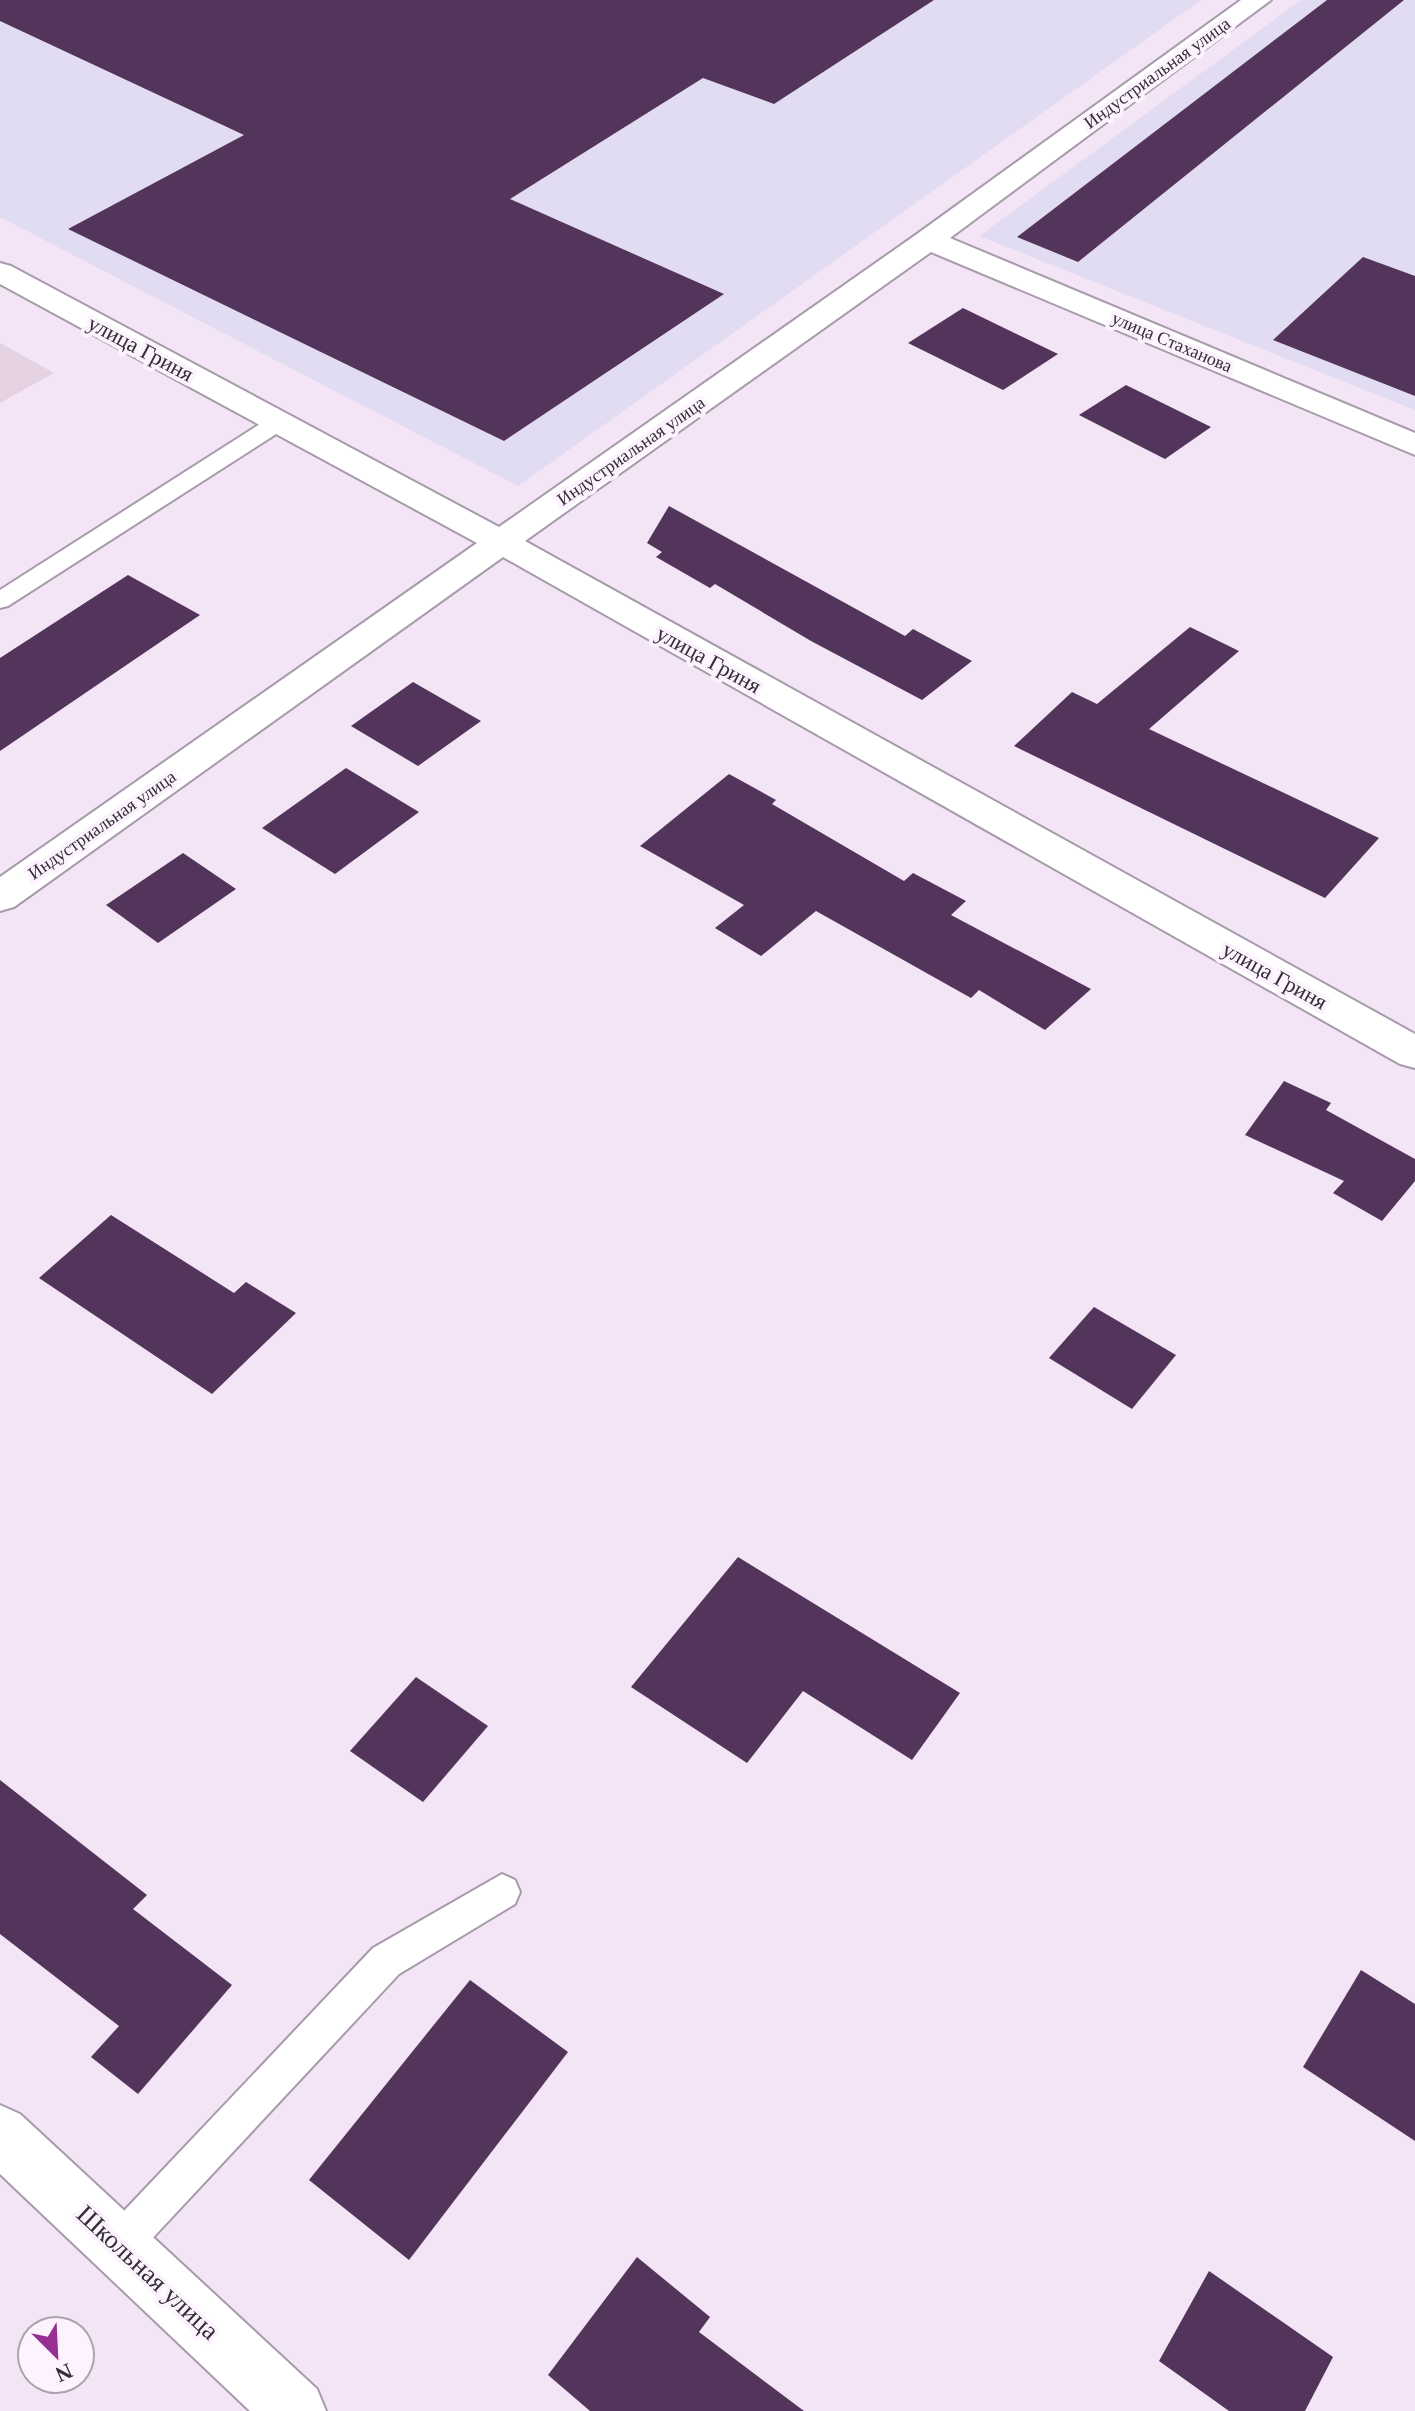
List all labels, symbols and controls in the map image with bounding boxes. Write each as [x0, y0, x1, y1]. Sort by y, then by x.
street label: Индустриальная улица [1080, 13, 1234, 133]
street label: улица Стаханова [1109, 308, 1235, 376]
street label: улица Гриня [84, 310, 198, 387]
street label: Индустриальная улица [553, 392, 709, 510]
street label: улица Гриня [652, 620, 765, 698]
street label: Индустриальная улица [24, 766, 180, 884]
street label: улица Гриня [1218, 936, 1331, 1014]
street label: Школьная улица [71, 2199, 225, 2346]
north arrow [16, 2315, 96, 2395]
text: N [51, 2358, 76, 2388]

